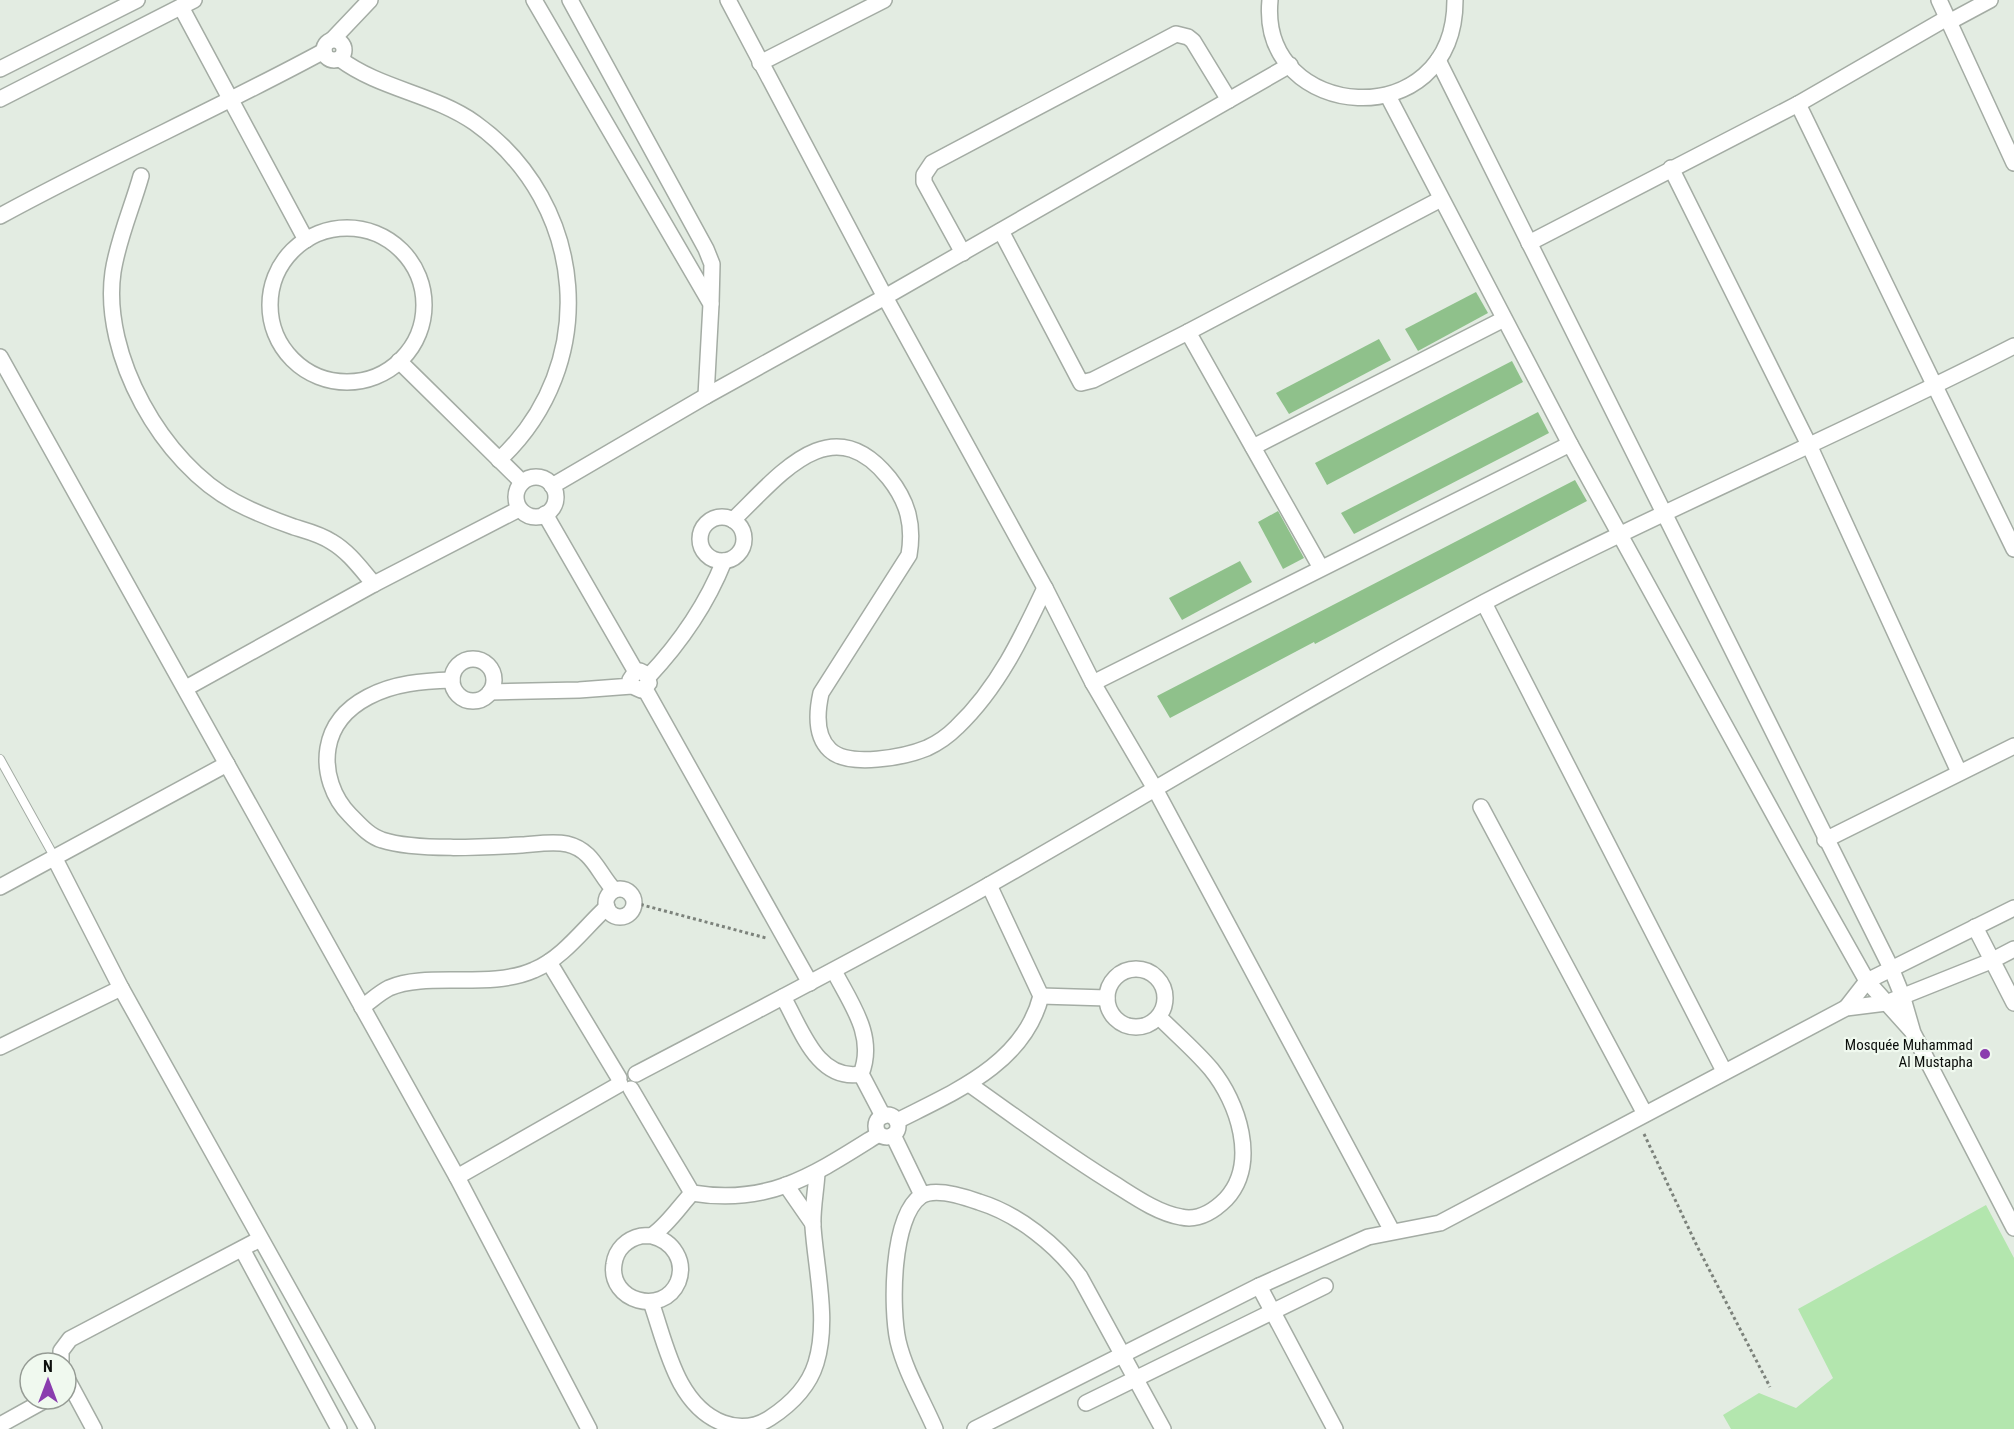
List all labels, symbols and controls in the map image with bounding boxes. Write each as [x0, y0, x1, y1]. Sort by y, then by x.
place label: Mosquée Muhammad Al Mustapha [1845, 1036, 1973, 1071]
marker: Mosquée Muhammad Al Mustapha [1978, 1047, 1992, 1061]
north arrow [18, 1351, 78, 1411]
text: N [43, 1357, 53, 1376]

